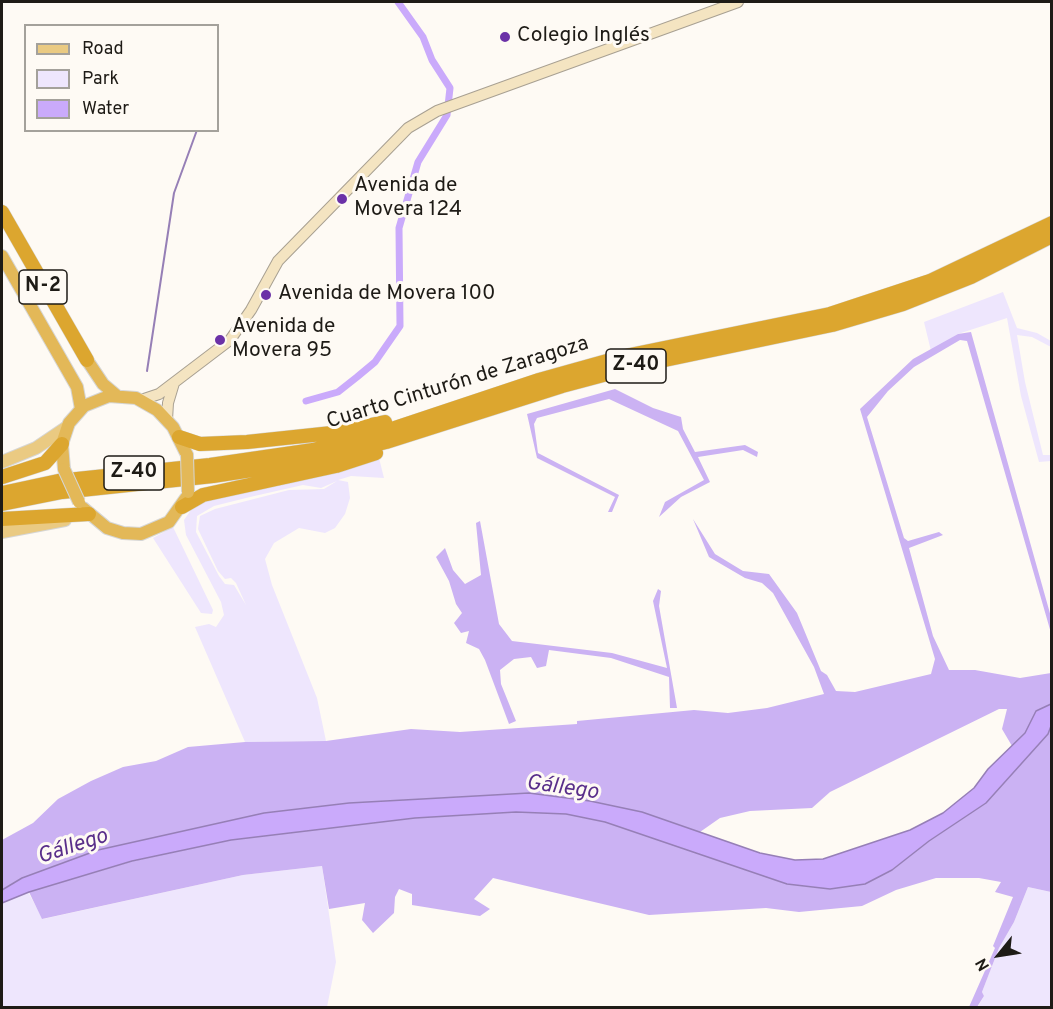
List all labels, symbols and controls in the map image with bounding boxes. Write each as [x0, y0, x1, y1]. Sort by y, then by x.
legend [24, 24, 219, 132]
place label: Colegio Inglés [517, 24, 650, 50]
marker: Colegio Inglés [498, 30, 512, 44]
text: Road [82, 38, 124, 61]
text: Park [82, 68, 119, 91]
text: Water [82, 98, 129, 121]
place label: Avenida de Movera 124 [354, 174, 462, 224]
marker: Avenida de Movera 124 [335, 192, 349, 206]
road number: N-2 [19, 270, 67, 304]
place label: Avenida de Movera 100 [278, 282, 495, 308]
marker: Avenida de Movera 100 [259, 288, 273, 302]
place label: Avenida de Movera 95 [232, 315, 335, 365]
street label: Cuarto Cinturón de Zaragoza [324, 332, 592, 436]
marker: Avenida de Movera 95 [213, 333, 227, 347]
road number: Z-40 [606, 349, 666, 383]
road number: Z-40 [104, 456, 164, 490]
water label: Gállego [524, 771, 600, 807]
water label: Gállego [35, 824, 111, 872]
north arrow [969, 925, 1029, 985]
text: N [972, 954, 995, 974]

